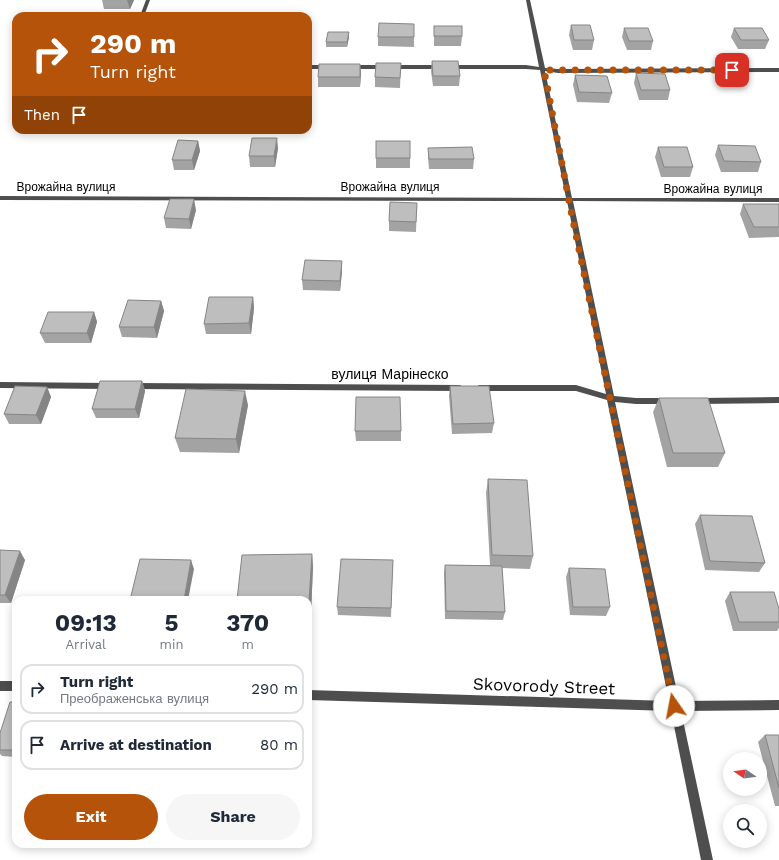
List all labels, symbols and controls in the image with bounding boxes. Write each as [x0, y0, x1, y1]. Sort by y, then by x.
text: 290 m [90, 27, 176, 60]
icon: right [24, 28, 76, 80]
pin [715, 53, 749, 87]
icon: arrive [721, 59, 743, 81]
text: Turn right [90, 61, 176, 82]
icon: arrive [68, 104, 90, 126]
text: Then [24, 106, 60, 124]
street label: Врожайна вулиця [17, 180, 115, 194]
street label: Врожайна вулиця [341, 180, 439, 194]
street label: Врожайна вулиця [664, 182, 762, 196]
street label: вулиця Марінеско [331, 366, 449, 382]
text: 09:13 [55, 609, 117, 637]
text: 5 [165, 609, 179, 637]
text: 370 [226, 609, 269, 637]
text: Arrival [66, 637, 106, 652]
text: min [160, 637, 183, 652]
text: m [242, 637, 254, 652]
text: Turn right [60, 673, 133, 691]
street label: Skovorody Street [473, 674, 615, 698]
icon: right [26, 678, 48, 700]
text: 290 m [251, 680, 298, 698]
position arrow [653, 685, 695, 727]
text: Преображенська вулиця [60, 691, 209, 706]
icon: arrive [26, 734, 48, 756]
text: Arrive at destination [60, 736, 212, 754]
text: 80 m [260, 736, 298, 754]
north arrow [723, 752, 767, 796]
map controls [723, 752, 767, 848]
button: Exit [24, 794, 158, 840]
button: Share [166, 794, 300, 840]
button: search [723, 804, 767, 848]

